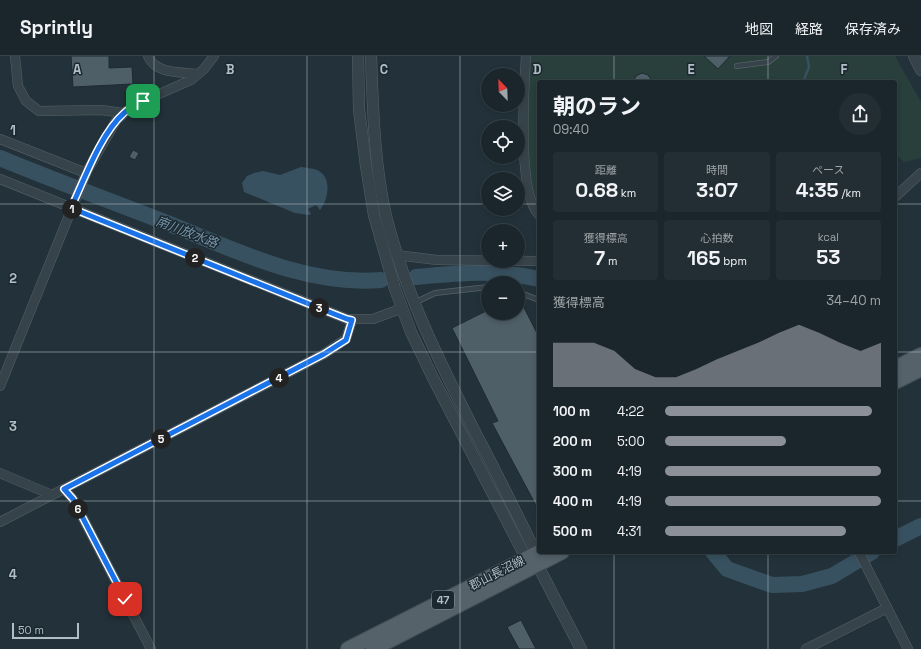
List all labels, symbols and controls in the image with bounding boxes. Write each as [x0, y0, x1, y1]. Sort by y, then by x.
text: Sprintly [20, 15, 93, 40]
text: 地図 [745, 20, 773, 38]
text: 経路 [795, 20, 823, 38]
text: 保存済み [845, 20, 901, 38]
text: A [73, 61, 82, 78]
text: B [226, 61, 235, 78]
text: C [380, 61, 388, 78]
text: D [533, 61, 542, 78]
text: E [687, 61, 695, 78]
text: F [841, 61, 848, 78]
north arrow [481, 68, 525, 112]
map controls [481, 68, 525, 320]
pin [126, 84, 160, 118]
icon: arrive [132, 90, 154, 112]
text: 朝のラン [553, 92, 641, 120]
button: share [839, 93, 881, 135]
button: locate [481, 120, 525, 164]
text: 09:40 [553, 121, 589, 138]
text: 1 [10, 122, 16, 139]
text: 距離 [595, 163, 617, 177]
text: 時間 [706, 163, 728, 177]
text: ペース [812, 163, 845, 177]
button: layers [481, 172, 525, 216]
text: 0.68 [575, 177, 618, 203]
text: 3:07 [696, 177, 738, 203]
text: 4:35 [796, 177, 839, 203]
text: km [618, 186, 636, 200]
text: /km [839, 186, 861, 200]
pin: 1 [62, 199, 82, 219]
text: 1 [70, 202, 74, 216]
water label: 南川放水路 [154, 212, 221, 252]
button: + [481, 224, 525, 268]
text: kcal [818, 230, 839, 244]
text: 獲得標高 [584, 231, 628, 245]
text: 心拍数 [700, 231, 733, 245]
text: 53 [816, 244, 840, 270]
text: 7 [594, 245, 605, 271]
text: 165 [687, 245, 720, 271]
pin: 2 [185, 248, 205, 268]
text: 2 [192, 251, 198, 265]
text: m [605, 254, 617, 268]
text: bpm [720, 254, 747, 268]
text: 2 [9, 270, 17, 287]
button: − [481, 276, 525, 320]
text: 34–40 m [826, 292, 881, 309]
text: 獲得標高 [553, 294, 605, 311]
pin: 3 [309, 298, 329, 318]
text: 3 [316, 301, 322, 315]
pin: 4 [269, 368, 289, 388]
text: 4 [276, 371, 283, 385]
text: 100 m [553, 403, 590, 420]
text: 4:22 [617, 403, 644, 420]
text: 3 [9, 418, 17, 435]
pin: 5 [151, 429, 171, 449]
text: 5 [158, 432, 164, 446]
text: 200 m [553, 433, 592, 450]
text: 5:00 [617, 433, 645, 450]
text: 300 m [553, 463, 592, 480]
text: 4:19 [617, 463, 642, 480]
text: 400 m [553, 493, 593, 510]
text: 4:19 [617, 493, 642, 510]
pin: 6 [68, 499, 88, 519]
text: 6 [75, 502, 81, 516]
text: 500 m [553, 523, 592, 540]
text: 4:31 [617, 523, 642, 540]
street label: 郡山長沼線 [467, 552, 527, 594]
text: 4 [9, 566, 17, 583]
pin [108, 582, 142, 616]
icon: check [114, 588, 136, 610]
road number: 47 [432, 591, 454, 609]
scale bar [12, 621, 79, 640]
text: 50 m [18, 623, 44, 637]

